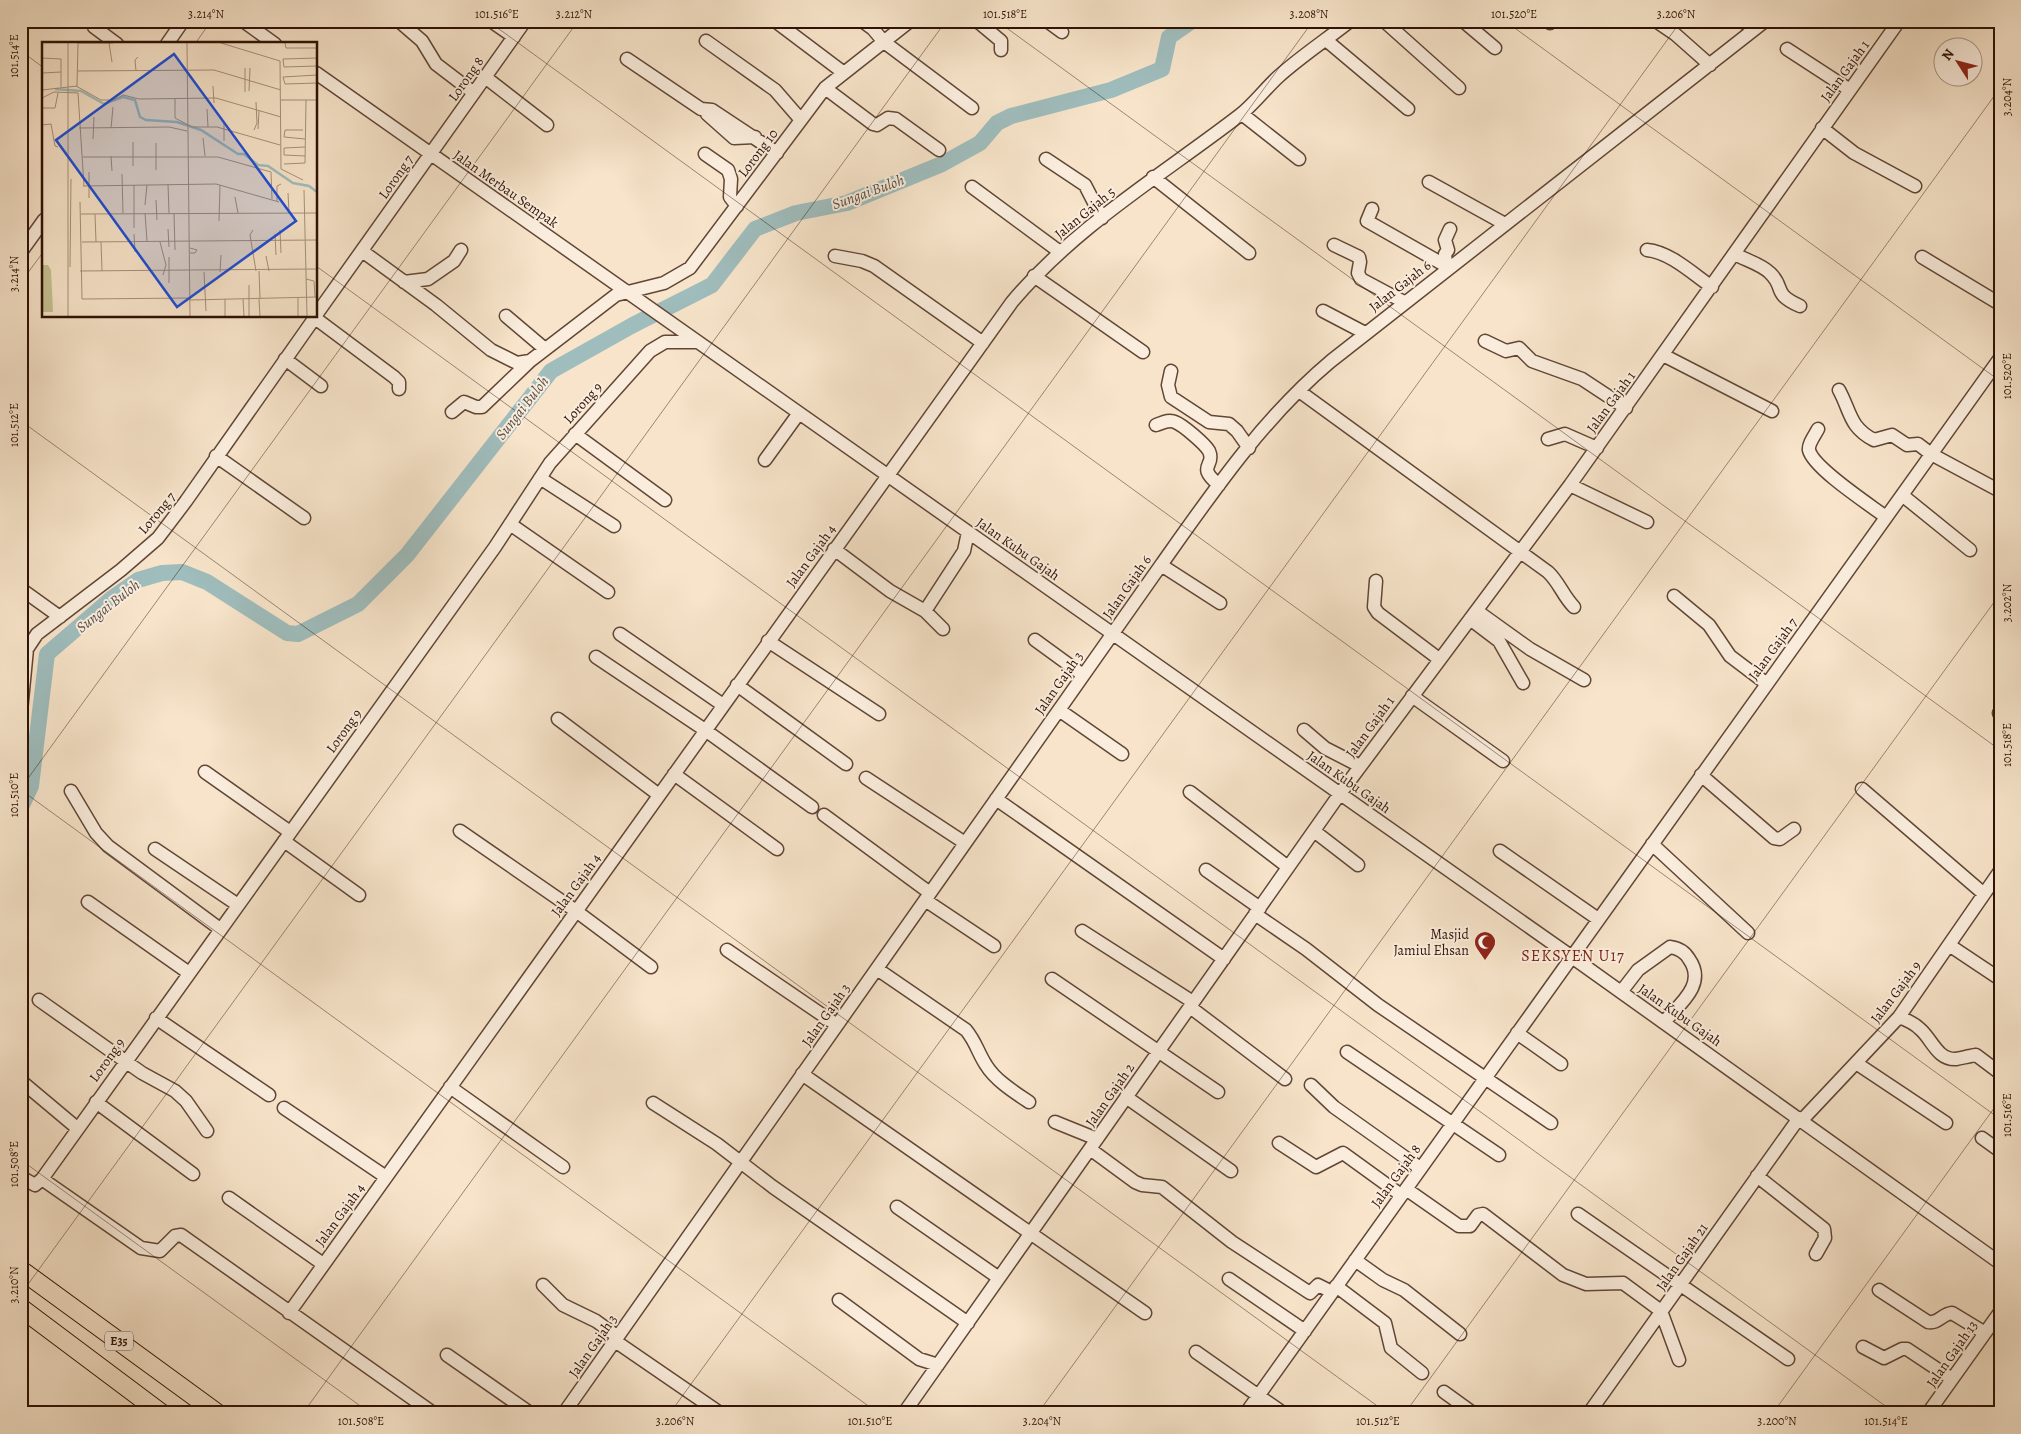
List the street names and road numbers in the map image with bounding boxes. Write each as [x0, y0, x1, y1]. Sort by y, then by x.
street label: Jalan Gajah 1 [1816, 36, 1874, 106]
street label: Lorong 8 [444, 53, 488, 105]
street label: Lorong 10 [734, 125, 782, 181]
street label: Jalan Merbau Sempak [450, 146, 562, 232]
street label: Lorong 7 [374, 151, 418, 203]
street label: Jalan Gajah 5 [1051, 183, 1119, 243]
street label: Jalan Gajah 6 [1365, 256, 1435, 316]
street label: Jalan Gajah 1 [1582, 367, 1640, 437]
street label: Lorong 9 [559, 378, 607, 428]
street label: Lorong 7 [134, 488, 180, 538]
street label: Jalan Kubu Gajah [972, 513, 1064, 585]
street label: Jalan Gajah 4 [782, 521, 840, 591]
street label: Jalan Gajah 6 [1098, 551, 1156, 623]
street label: Jalan Gajah 7 [1744, 614, 1802, 684]
street label: Jalan Gajah 3 [1030, 648, 1088, 718]
street label: Jalan Gajah 1 [1341, 692, 1399, 762]
street label: Lorong 9 [322, 705, 366, 757]
street label: Jalan Kubu Gajah [1303, 746, 1395, 818]
street label: Jalan Gajah 4 [547, 850, 605, 920]
street label: Jalan Gajah 9 [1866, 957, 1926, 1027]
street label: Jalan Kubu Gajah [1634, 979, 1726, 1051]
street label: Jalan Gajah 3 [797, 980, 855, 1050]
street label: Lorong 9 [85, 1034, 129, 1086]
street label: Jalan Gajah 2 [1081, 1059, 1139, 1131]
street label: Jalan Gajah 8 [1367, 1140, 1426, 1211]
street label: Jalan Gajah 4 [311, 1180, 369, 1250]
street label: Jalan Gajah 21 [1652, 1219, 1712, 1295]
street label: Jalan Gajah 3 [564, 1311, 622, 1381]
street label: Jalan Gajah 13 [1922, 1317, 1982, 1391]
road number: E35 [105, 1332, 133, 1350]

